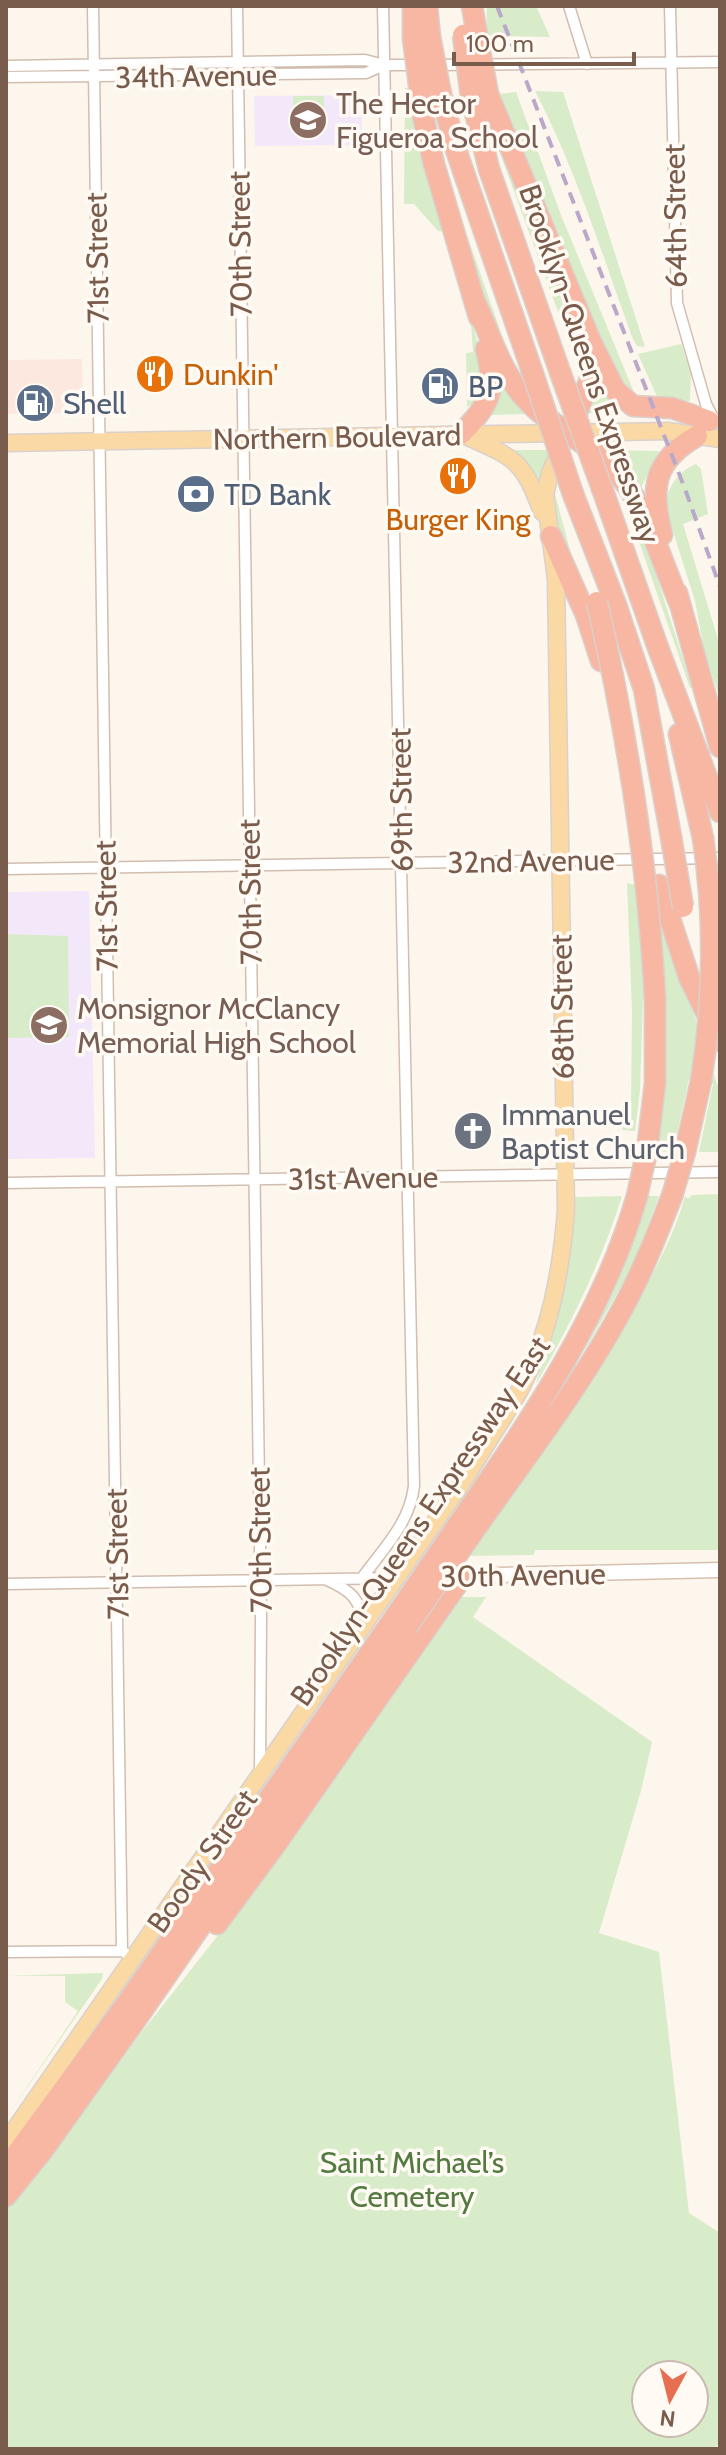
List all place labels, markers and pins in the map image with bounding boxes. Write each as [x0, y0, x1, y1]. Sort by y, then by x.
place label: The Hector Figueroa School [336, 85, 538, 156]
school or university icon: The Hector Figueroa School [287, 99, 329, 141]
restaurant icon: Dunkin' [134, 353, 176, 395]
place label: Dunkin' [183, 356, 278, 393]
fuel station icon: BP [419, 365, 461, 407]
place label: BP [468, 368, 503, 405]
fuel station icon: Shell [14, 382, 56, 424]
place label: Shell [63, 385, 126, 422]
restaurant icon: Burger King [437, 455, 479, 497]
bank icon: TD Bank [175, 473, 217, 515]
place label: TD Bank [224, 476, 332, 513]
place label: Burger King [385, 501, 532, 538]
place label: Monsignor McClancy Memorial High School [77, 990, 356, 1061]
school or university icon: Monsignor McClancy Memorial High School [28, 1004, 70, 1046]
place label: Immanuel Baptist Church [501, 1096, 685, 1167]
church icon: Immanuel Baptist Church [452, 1110, 494, 1152]

